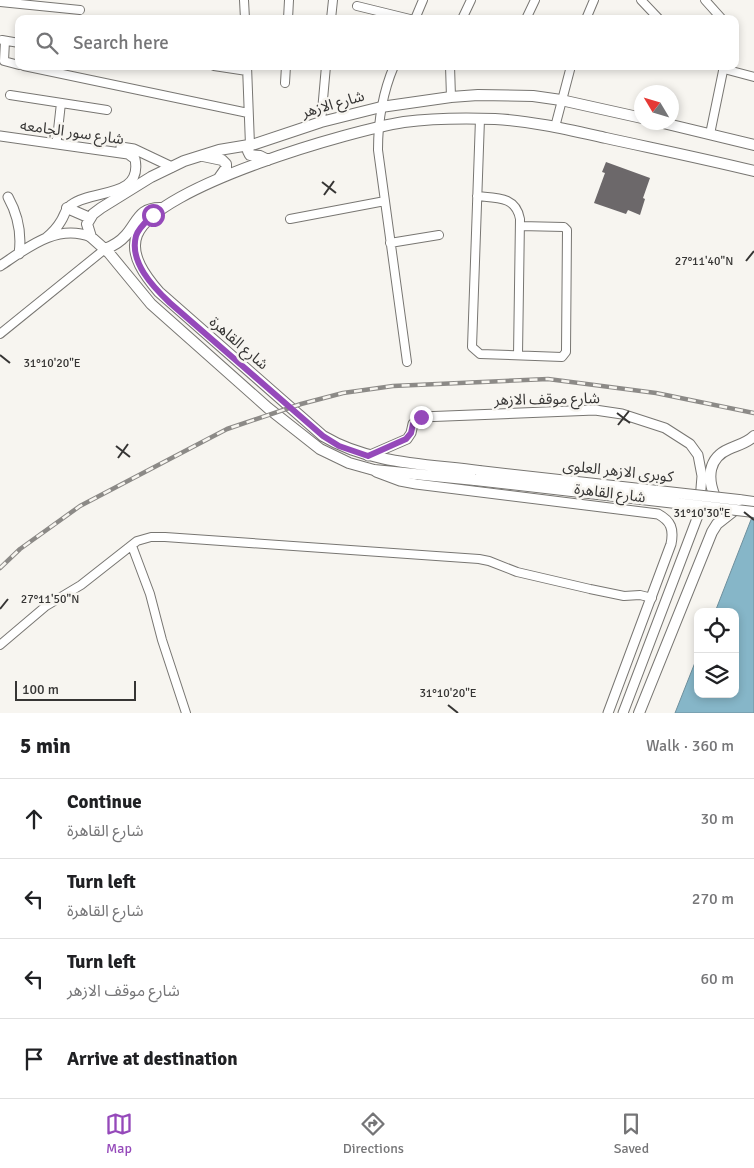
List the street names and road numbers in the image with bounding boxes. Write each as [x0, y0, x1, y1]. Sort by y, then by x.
street label: شارع الازهر [299, 86, 367, 125]
street label: شارع سور الجامعه [19, 116, 125, 151]
street label: شارع القاهرة [204, 313, 272, 376]
street label: شارع موقف الازهر [493, 389, 600, 412]
street label: كوبرى الازهر العلوى [562, 456, 675, 486]
street label: شارع القاهرة [573, 480, 647, 509]

